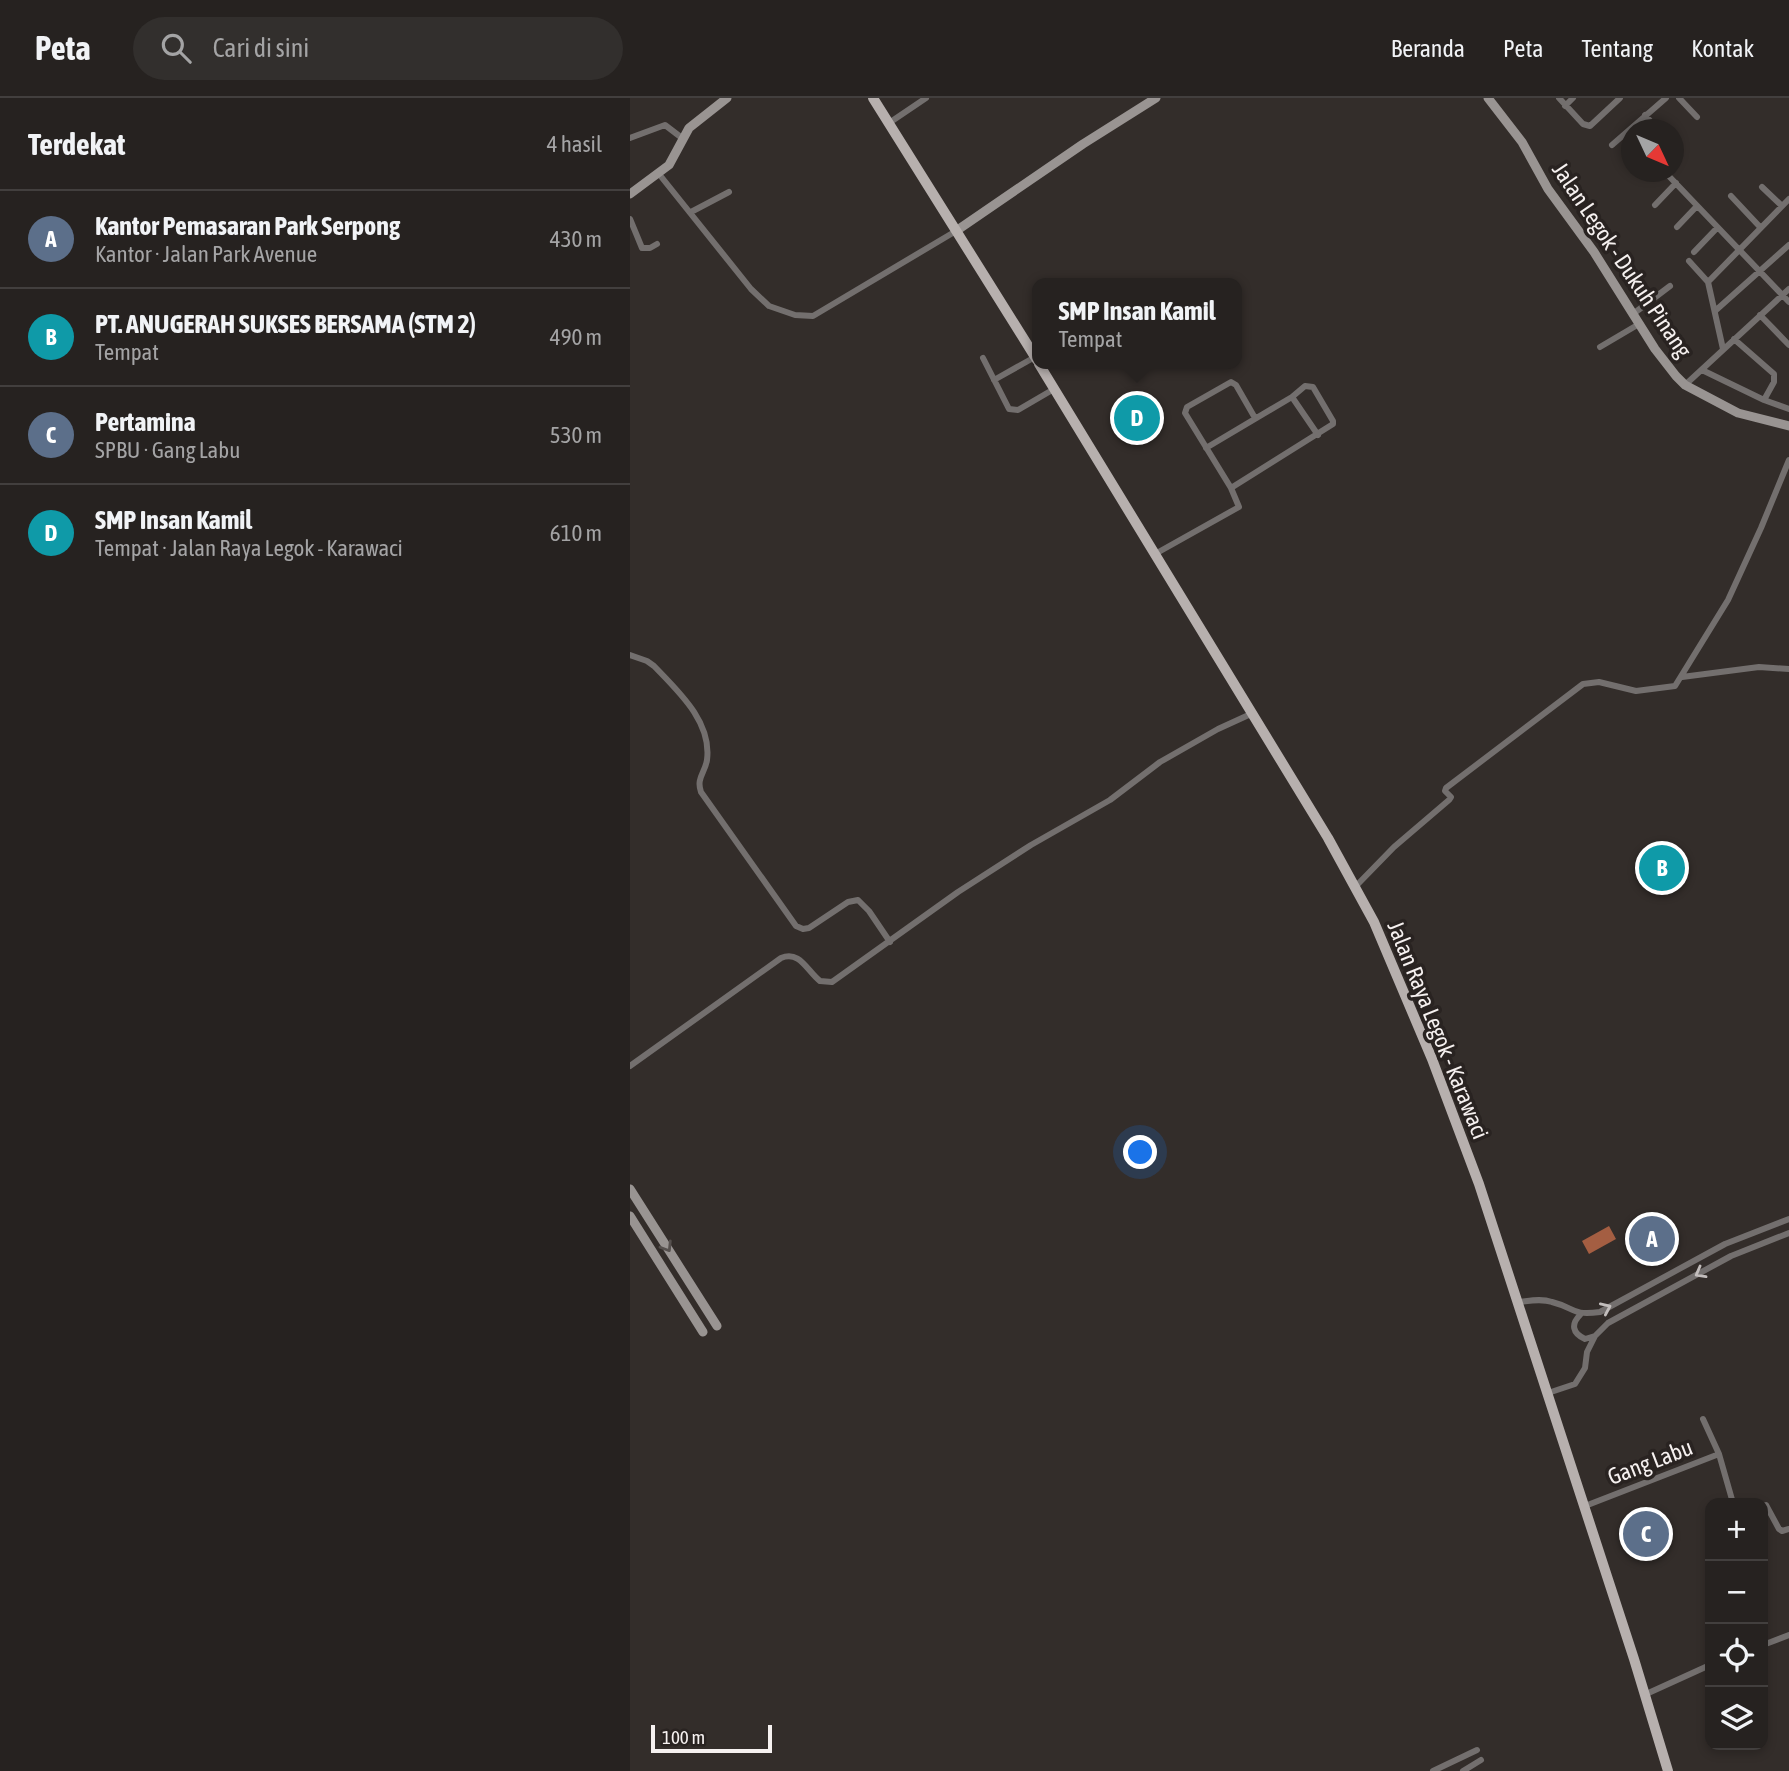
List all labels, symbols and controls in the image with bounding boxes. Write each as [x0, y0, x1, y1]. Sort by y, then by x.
search box [133, 17, 623, 80]
text: Peta [35, 29, 91, 67]
icon: search [157, 29, 195, 67]
text: Cari di sini [213, 33, 309, 63]
text: Beranda [1391, 35, 1465, 62]
text: Peta [1503, 35, 1543, 62]
text: Tentang [1581, 35, 1653, 62]
text: Kontak [1691, 35, 1754, 62]
north arrow [1621, 119, 1684, 182]
text: Terdekat [28, 127, 125, 161]
text: 4 hasil [547, 131, 602, 157]
street label: Jalan Legok - Dukuh Pinang [1547, 158, 1697, 362]
text: Kantor Pemasaran Park Serpong [95, 211, 400, 241]
text: A [45, 226, 57, 252]
text: 430 m [550, 226, 602, 252]
text: Kantor · Jalan Park Avenue [95, 241, 317, 267]
popup [1032, 278, 1242, 369]
text: SMP Insan Kamil [1058, 296, 1216, 326]
text: PT. ANUGERAH SUKSES BERSAMA (STM 2) [95, 309, 476, 339]
text: B [46, 324, 56, 350]
text: 490 m [550, 324, 602, 350]
text: Tempat [1058, 326, 1122, 352]
text: Tempat [95, 339, 159, 365]
pin: D [1114, 392, 1160, 444]
text: Pertamina [95, 407, 196, 437]
text: C [46, 422, 56, 448]
text: 530 m [550, 422, 602, 448]
text: SPBU · Gang Labu [95, 437, 240, 463]
text: SMP Insan Kamil [95, 505, 252, 535]
text: D [45, 520, 57, 546]
text: 610 m [550, 520, 602, 546]
text: Tempat · Jalan Raya Legok - Karawaci [95, 535, 403, 561]
pin: B [1639, 842, 1685, 894]
street label: Jalan Raya Legok - Karawaci [1382, 917, 1494, 1143]
your location [1123, 1135, 1157, 1169]
pin: A [1629, 1213, 1675, 1265]
one-way arrow [658, 1239, 671, 1252]
one-way arrow [1694, 1265, 1707, 1278]
one-way arrow [1599, 1302, 1611, 1316]
street label: Gang Labu [1604, 1434, 1696, 1490]
map controls [1705, 1498, 1768, 1750]
button: + [1705, 1498, 1768, 1561]
pin: C [1623, 1508, 1669, 1560]
button: − [1705, 1561, 1768, 1624]
button: locate [1705, 1624, 1768, 1687]
button: layers [1705, 1687, 1768, 1750]
scale bar [651, 1722, 772, 1754]
text: 100 m [662, 1726, 705, 1748]

